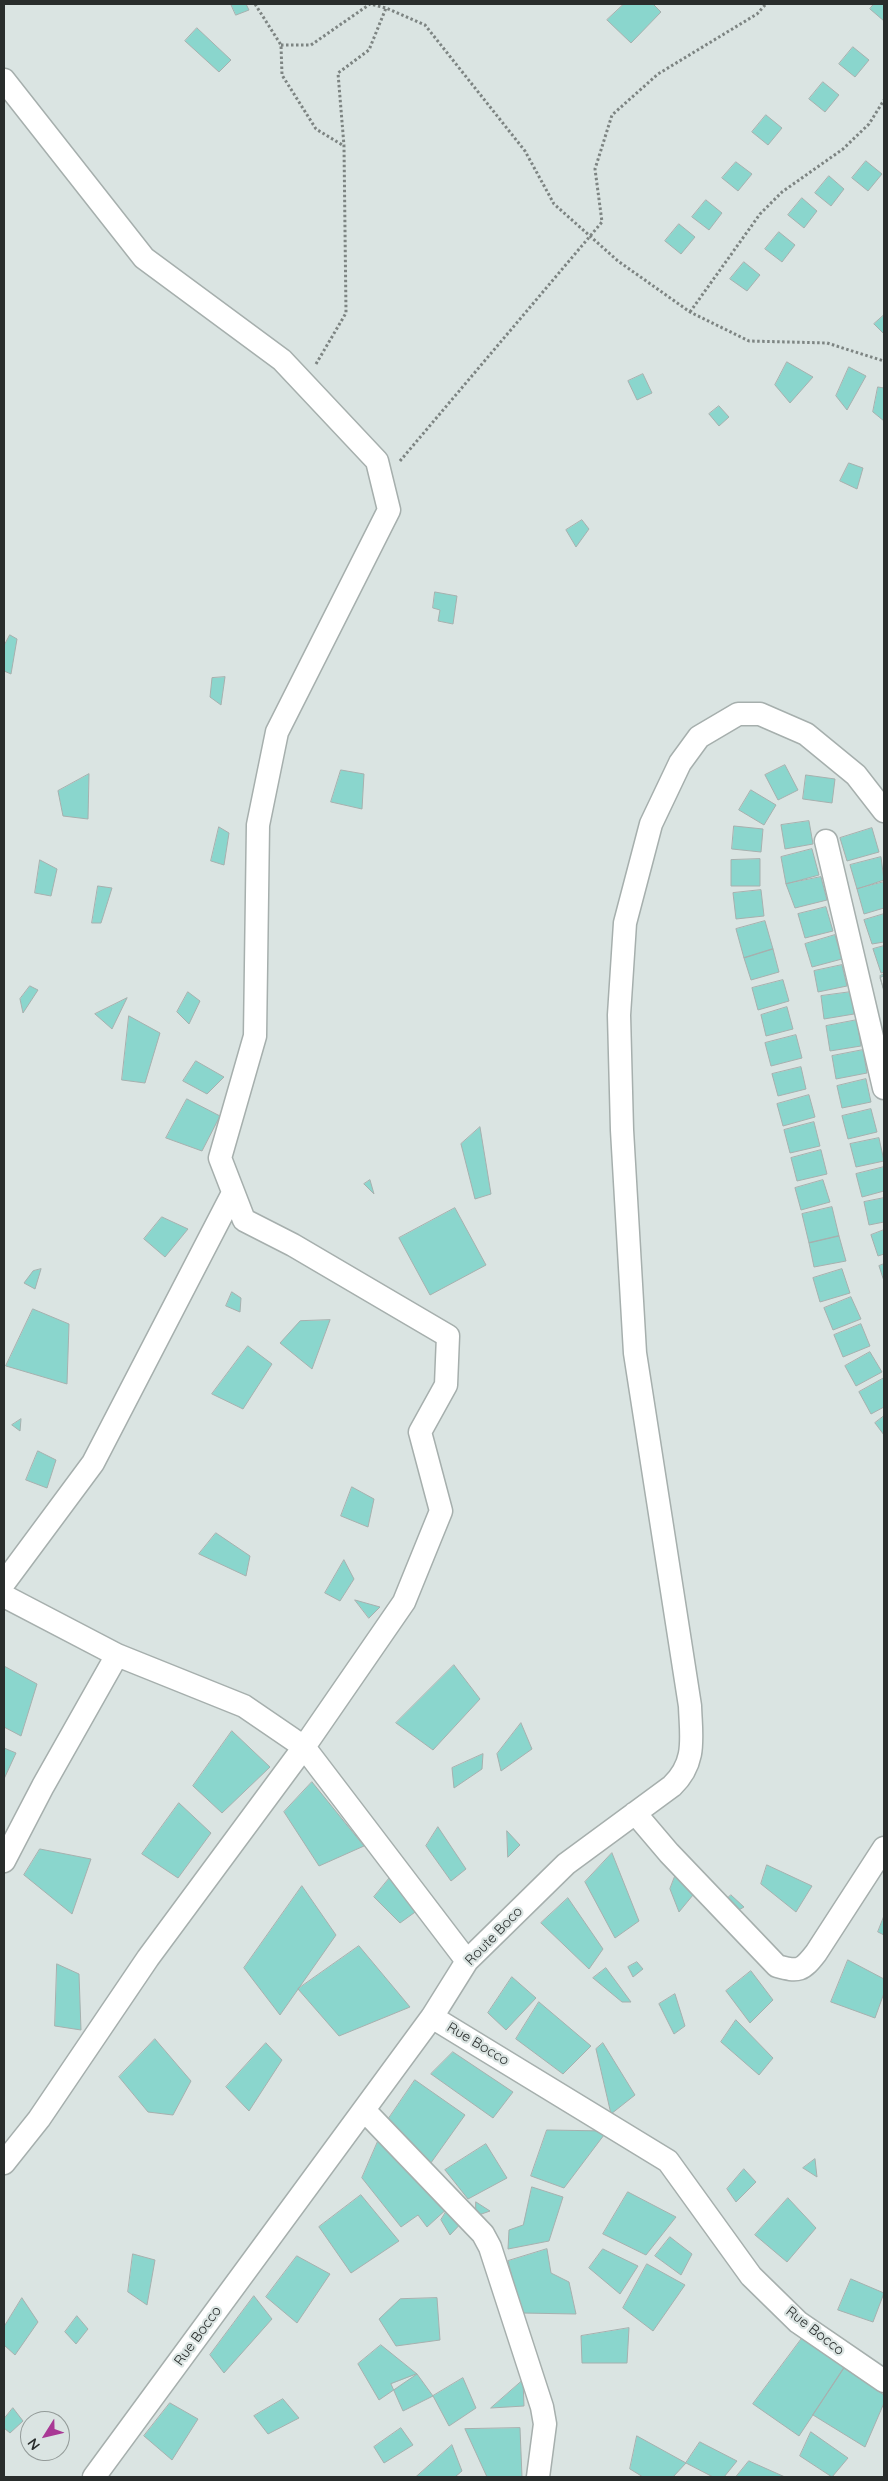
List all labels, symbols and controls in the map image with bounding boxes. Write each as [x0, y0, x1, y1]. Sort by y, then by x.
street label: Route Boco [462, 1903, 526, 1969]
street label: Rue Bocco [444, 2019, 512, 2069]
street label: Rue Bocco [171, 2303, 225, 2369]
street label: Rue Bocco [782, 2303, 848, 2359]
north arrow [20, 2411, 70, 2461]
text: N [23, 2435, 44, 2454]

